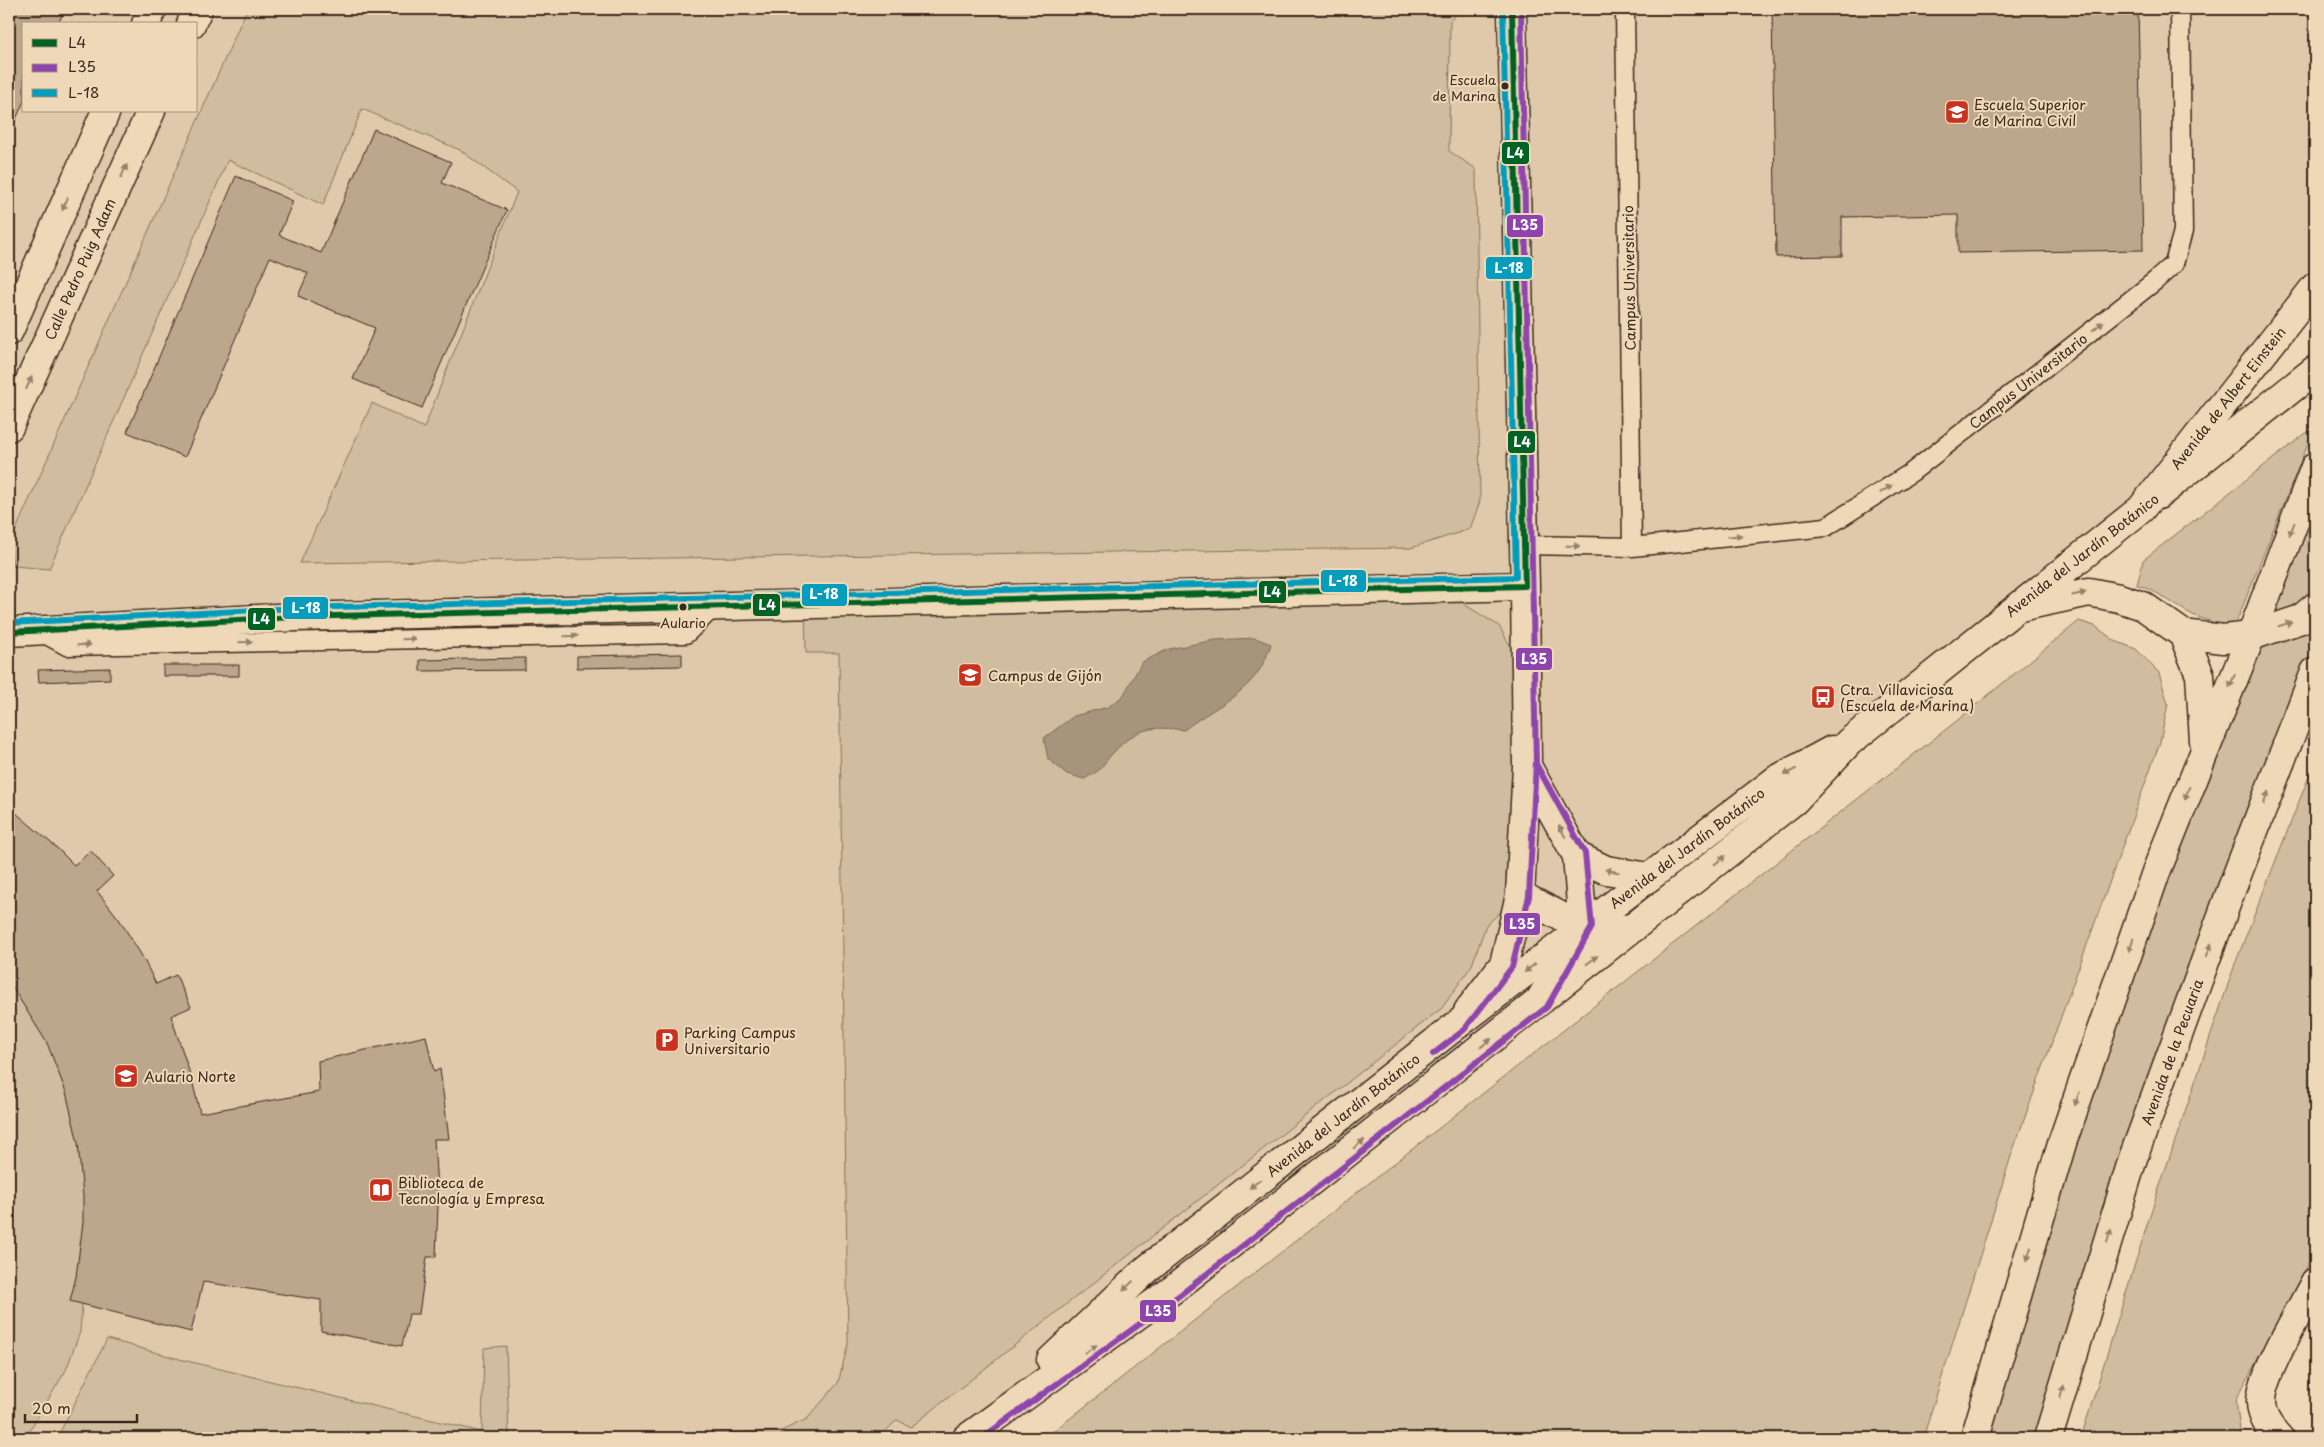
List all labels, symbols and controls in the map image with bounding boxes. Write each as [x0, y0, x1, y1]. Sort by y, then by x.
legend [22, 22, 198, 112]
text: L4 [68, 30, 86, 53]
text: L35 [68, 54, 96, 77]
place label: Escuela de Marina [1432, 70, 1497, 105]
text: L-18 [68, 80, 99, 103]
marker: Escuela de Marina [1500, 81, 1510, 91]
place label: Escuela Superior de Marina Civil [1974, 94, 2086, 131]
school or university icon: Escuela Superior de Marina Civil [1944, 99, 1970, 125]
line badge: L4 [1501, 141, 1530, 165]
text: L4 [1506, 142, 1524, 163]
one-way arrow [120, 164, 128, 178]
street label: Calle Pedro Puig Adam [39, 195, 121, 343]
one-way arrow [60, 197, 68, 211]
street label: Campus Universitario [1617, 205, 1641, 351]
line badge: L35 [1506, 214, 1544, 238]
text: L35 [1512, 214, 1538, 235]
line badge: L-18 [1485, 256, 1533, 280]
text: L-18 [1494, 257, 1524, 278]
one-way arrow [2091, 321, 2104, 332]
street label: Avenida de Albert Einstein [2165, 322, 2291, 474]
street label: Campus Universitario [1964, 328, 2092, 434]
one-way arrow [25, 376, 33, 390]
line badge: L4 [1507, 430, 1536, 454]
text: L4 [1513, 431, 1531, 452]
one-way arrow [1879, 484, 1892, 493]
street label: Avenida del Jardín Botánico [2001, 488, 2163, 622]
one-way arrow [2288, 522, 2296, 537]
one-way arrow [1727, 532, 1743, 540]
one-way arrow [1565, 542, 1581, 550]
line badge: L-18 [1320, 569, 1367, 593]
text: L-18 [1328, 570, 1358, 591]
line badge: L4 [1258, 580, 1287, 604]
text: L4 [1263, 581, 1281, 602]
line badge: L-18 [801, 583, 848, 607]
text: L-18 [809, 583, 839, 604]
one-way arrow [2071, 590, 2086, 598]
line badge: L4 [752, 593, 781, 617]
text: L4 [758, 594, 776, 615]
line badge: L-18 [282, 596, 329, 620]
text: L-18 [291, 597, 321, 618]
marker: Aulario [678, 602, 688, 612]
line badge: L4 [247, 607, 276, 631]
text: L4 [252, 608, 270, 629]
place label: Aulario [660, 613, 706, 632]
one-way arrow [2277, 620, 2292, 628]
one-way arrow [563, 632, 579, 640]
one-way arrow [401, 635, 417, 643]
one-way arrow [238, 638, 254, 646]
one-way arrow [76, 641, 92, 649]
line badge: L35 [1515, 647, 1553, 671]
text: L35 [1521, 648, 1547, 669]
school or university icon: Campus de Gijón [957, 662, 983, 688]
place label: Campus de Gijón [988, 665, 1102, 686]
one-way arrow [2228, 674, 2236, 688]
place label: Ctra. Villaviciosa (Escuela de Marina) [1840, 679, 1974, 716]
bus stop icon: Ctra. Villaviciosa (Escuela de Marina) [1810, 684, 1836, 710]
one-way arrow [1783, 768, 1797, 777]
street label: Avenida del Jardín Botánico [1605, 782, 1769, 913]
one-way arrow [2183, 786, 2191, 801]
one-way arrow [2263, 791, 2271, 806]
one-way arrow [1558, 824, 1567, 837]
one-way arrow [1713, 854, 1726, 865]
one-way arrow [1604, 867, 1619, 875]
line badge: L35 [1503, 912, 1541, 936]
text: L35 [1509, 913, 1535, 934]
one-way arrow [2127, 938, 2134, 953]
one-way arrow [2206, 943, 2213, 958]
one-way arrow [1585, 955, 1599, 965]
one-way arrow [1524, 963, 1537, 974]
street label: Avenida de la Pecuaria [2136, 976, 2208, 1128]
place label: Parking Campus Universitario [684, 1022, 796, 1059]
parking icon: Parking Campus Universitario [654, 1027, 680, 1053]
one-way arrow [1479, 1038, 1492, 1049]
street label: Avenida del Jardín Botánico [1262, 1048, 1424, 1182]
school or university icon: Aulario Norte [113, 1063, 139, 1089]
place label: Aulario Norte [144, 1066, 236, 1087]
one-way arrow [2073, 1092, 2081, 1107]
one-way arrow [1352, 1138, 1365, 1149]
place label: Biblioteca de Tecnología y Empresa [398, 1172, 546, 1209]
library icon: Biblioteca de Tecnología y Empresa [368, 1177, 394, 1203]
one-way arrow [1249, 1178, 1262, 1189]
one-way arrow [2106, 1228, 2114, 1243]
one-way arrow [2025, 1247, 2033, 1262]
one-way arrow [1123, 1280, 1135, 1292]
line badge: L35 [1139, 1299, 1177, 1323]
text: L35 [1145, 1300, 1171, 1321]
one-way arrow [1084, 1344, 1097, 1354]
one-way arrow [2059, 1384, 2067, 1399]
scale bar [25, 1392, 138, 1424]
text: 20 m [32, 1396, 71, 1419]

